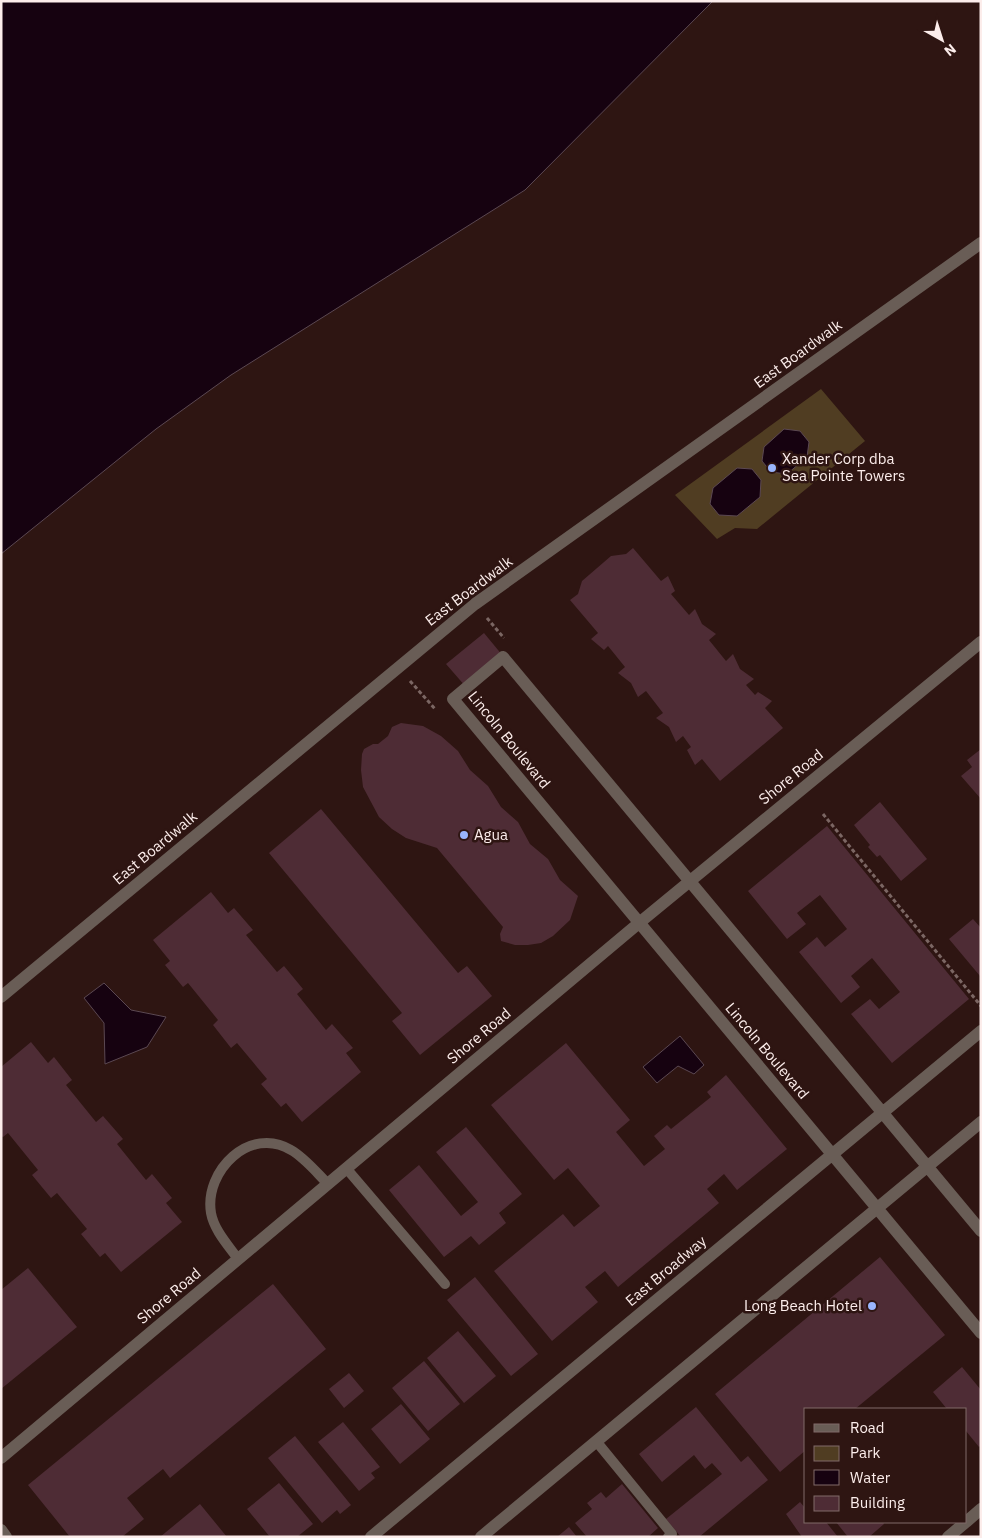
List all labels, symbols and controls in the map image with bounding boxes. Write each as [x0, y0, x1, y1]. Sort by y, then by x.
north arrow [917, 15, 967, 65]
text: N [941, 40, 960, 60]
street label: East Boardwalk [750, 315, 846, 392]
place label: Xander Corp dba Sea Pointe Towers [782, 449, 905, 485]
marker: Xander Corp dba Sea Pointe Towers [766, 462, 778, 474]
street label: East Boardwalk [421, 552, 516, 630]
street label: Lincoln Boulevard [464, 687, 555, 792]
street label: Shore Road [755, 745, 827, 808]
street label: East Boardwalk [109, 807, 201, 888]
place label: Agua [474, 825, 508, 844]
marker: Agua [458, 829, 470, 841]
street label: Lincoln Boulevard [722, 999, 813, 1103]
street label: Shore Road [443, 1003, 514, 1068]
street label: East Broadway [621, 1231, 710, 1310]
street label: Shore Road [133, 1263, 204, 1328]
place label: Long Beach Hotel [744, 1296, 862, 1315]
marker: Long Beach Hotel [866, 1300, 878, 1312]
legend [804, 1408, 967, 1523]
text: Road [850, 1418, 885, 1437]
text: Park [850, 1443, 880, 1462]
text: Water [850, 1468, 891, 1487]
text: Building [850, 1493, 905, 1512]

